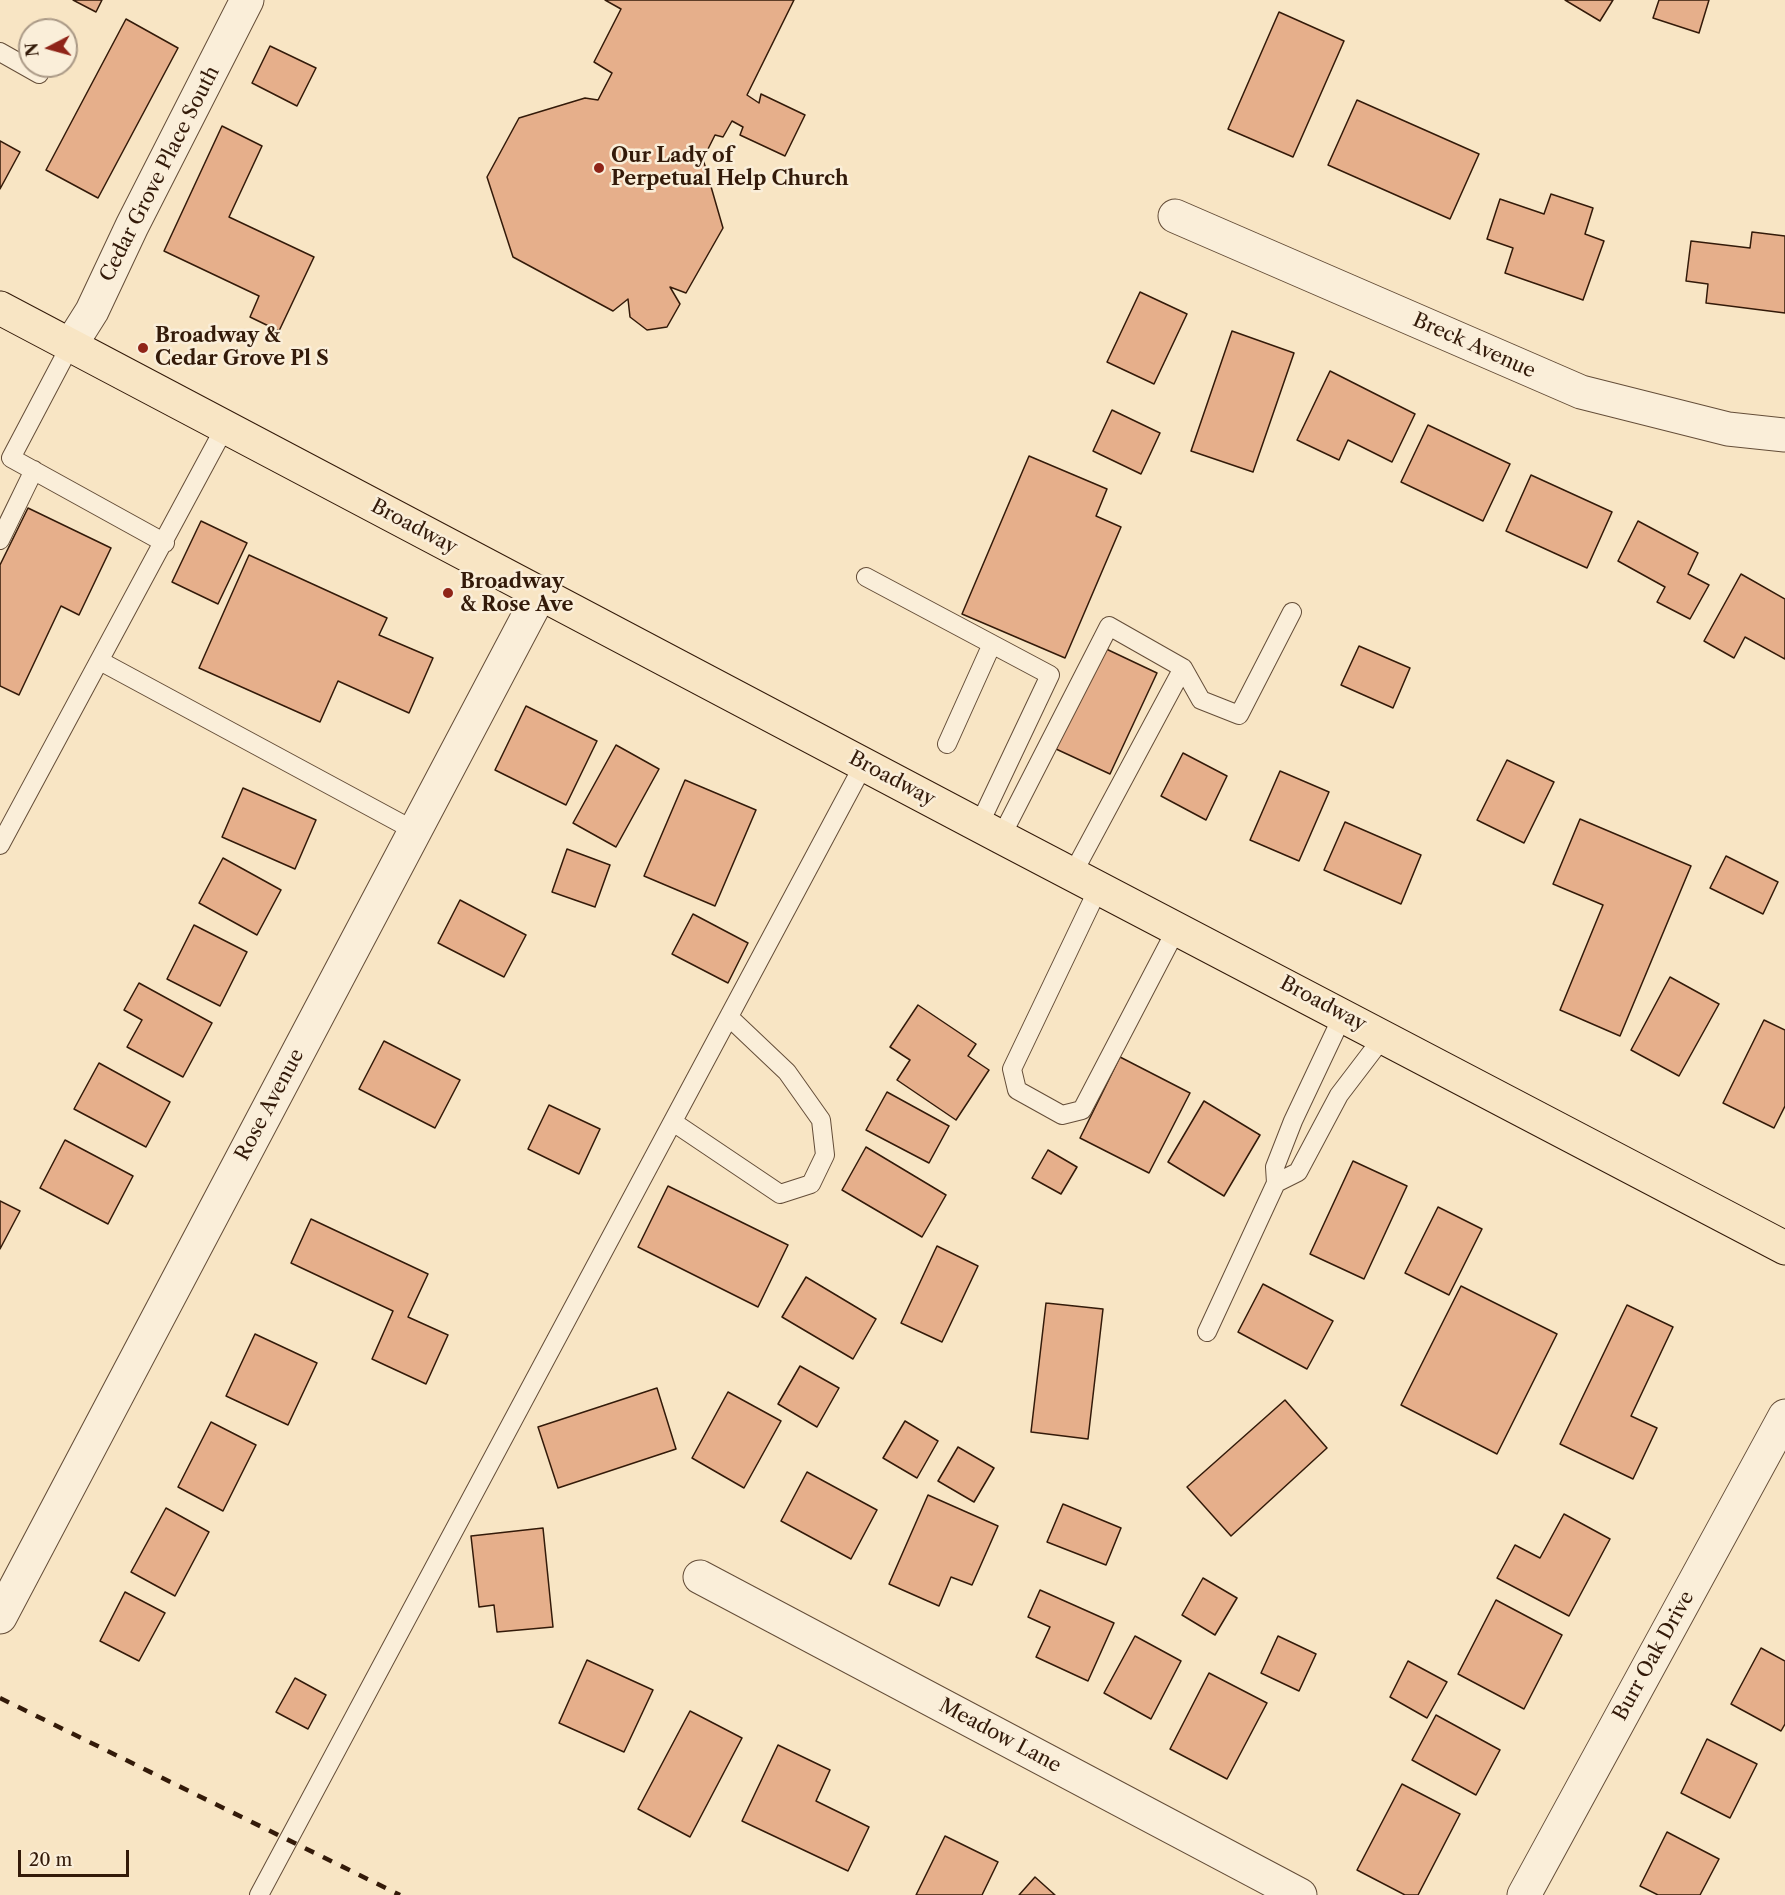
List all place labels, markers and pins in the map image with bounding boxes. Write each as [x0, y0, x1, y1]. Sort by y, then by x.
place label: Our Lady of Perpetual Help Church [611, 144, 849, 191]
marker: Our Lady of Perpetual Help Church [592, 161, 606, 175]
place label: Broadway & Cedar Grove Pl S [155, 324, 329, 371]
marker: Broadway & Cedar Grove Pl S [136, 341, 150, 355]
place label: Broadway & Rose Ave [460, 570, 573, 617]
marker: Broadway & Rose Ave [441, 586, 455, 600]

